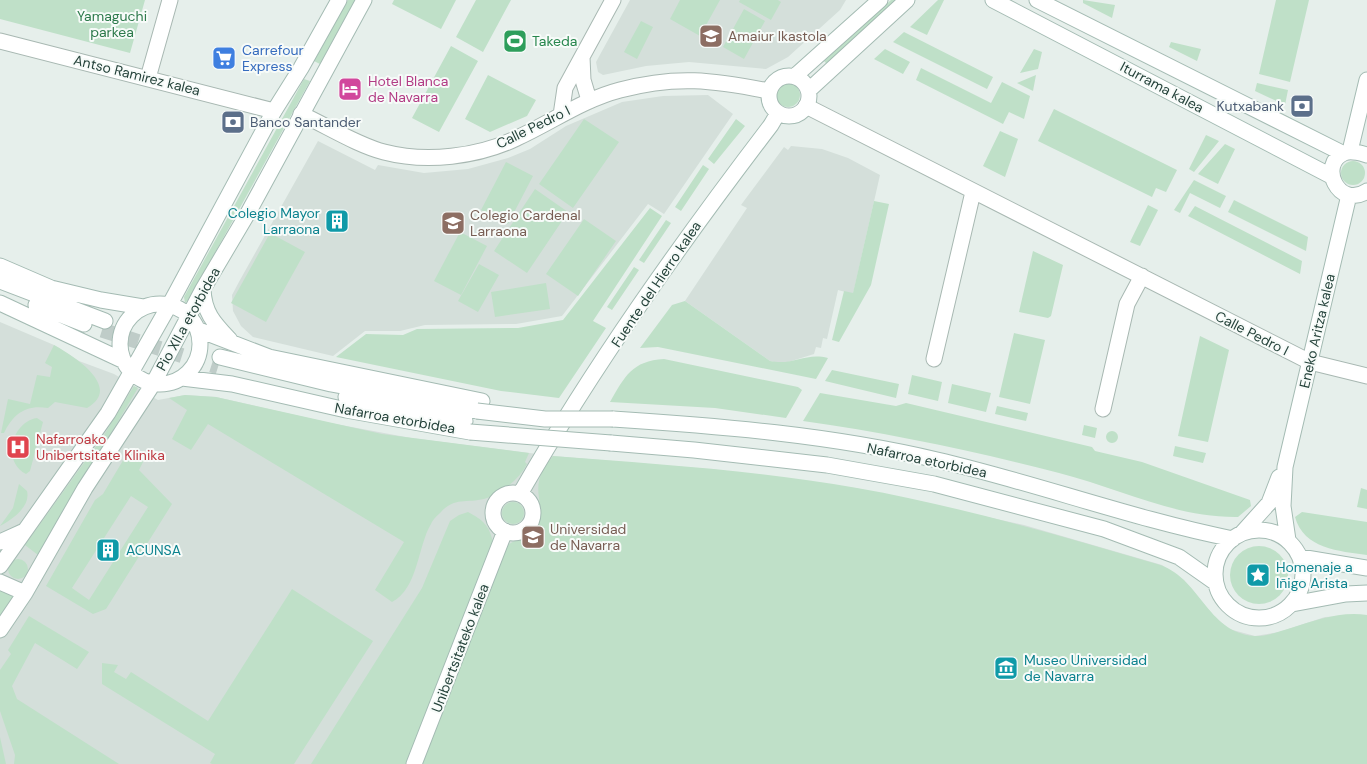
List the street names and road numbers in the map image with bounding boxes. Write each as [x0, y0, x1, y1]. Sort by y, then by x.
street label: Antso Ramirez kalea [72, 51, 202, 99]
street label: Iturrama kalea [1117, 57, 1207, 117]
street label: Calle Pedro I [493, 101, 573, 153]
street label: Fuente del Hierro kalea [607, 217, 705, 351]
street label: Pio XII.a etorbidea [152, 264, 224, 374]
street label: Eneko Aritza kalea [1295, 272, 1339, 390]
street label: Calle Pedro I [1212, 307, 1292, 359]
street label: Nafarroa etorbidea [333, 399, 457, 437]
street label: Nafarroa etorbidea [865, 439, 989, 481]
street label: Unibertsitateko kalea [427, 581, 493, 715]

